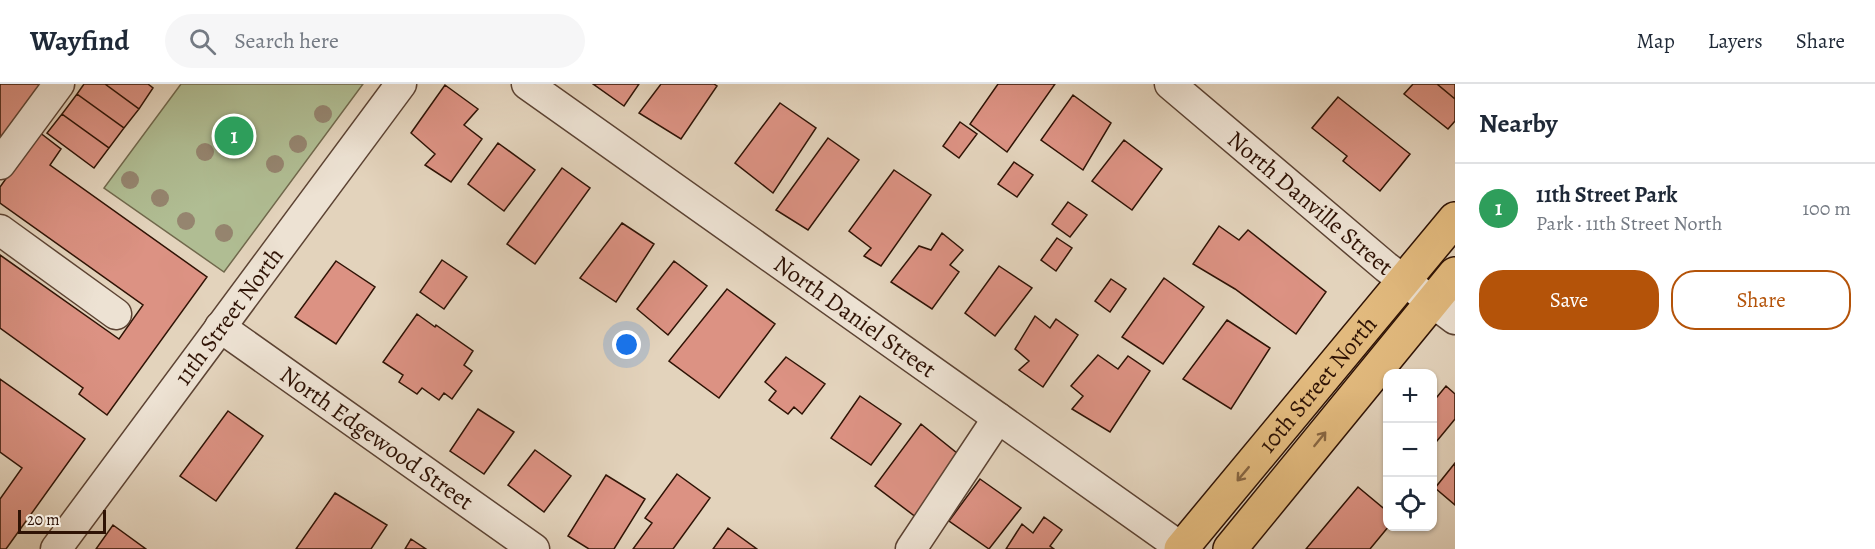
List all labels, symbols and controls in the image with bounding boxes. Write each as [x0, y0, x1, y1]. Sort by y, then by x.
search box [165, 14, 585, 68]
text: Wayfind [30, 22, 129, 60]
icon: search [186, 25, 219, 58]
text: Search here [234, 26, 339, 56]
text: Map [1636, 27, 1675, 55]
text: Layers [1708, 27, 1763, 55]
text: Share [1796, 27, 1845, 55]
text: Nearby [1479, 106, 1558, 141]
pin: 1 [214, 113, 254, 158]
street label: North Danville Street [1221, 124, 1400, 283]
text: 11th Street Park [1536, 180, 1677, 210]
text: 1 [1495, 195, 1502, 222]
text: 100 m [1802, 195, 1851, 222]
text: Park · 11th Street North [1536, 210, 1722, 237]
street label: 11th Street North [167, 240, 291, 392]
street label: North Daniel Street [767, 248, 943, 385]
button: Save [1479, 270, 1659, 330]
button: Share [1671, 270, 1851, 330]
street label: 10th Street North [1251, 309, 1384, 460]
your location [612, 330, 641, 359]
street label: North Edgewood Street [274, 358, 480, 517]
map controls [1383, 369, 1437, 531]
button: + [1383, 369, 1437, 423]
button: − [1383, 423, 1437, 477]
one-way arrow [1313, 432, 1327, 447]
one-way arrow [1237, 466, 1250, 482]
button: locate [1383, 477, 1437, 531]
scale bar [18, 507, 106, 534]
text: 20 m [27, 509, 60, 531]

